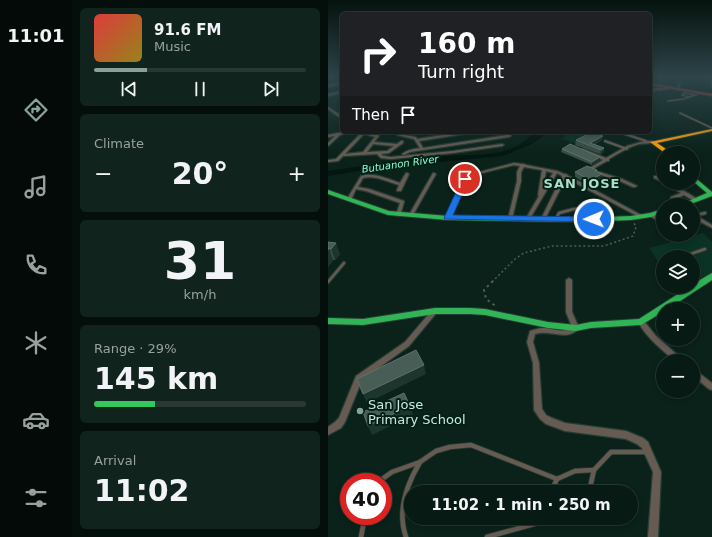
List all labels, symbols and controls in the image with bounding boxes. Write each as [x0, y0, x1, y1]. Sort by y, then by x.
text: 91.6 FM [154, 21, 221, 39]
text: 11:01 [7, 25, 65, 46]
text: 160 m [418, 27, 515, 60]
icon: right [352, 28, 404, 80]
text: Music [154, 39, 191, 54]
text: Turn right [418, 61, 504, 82]
icon: previous [118, 78, 140, 100]
icon: pause [189, 78, 211, 100]
icon: next [260, 78, 282, 100]
icon: directions [22, 96, 50, 124]
icon: arrive [397, 104, 419, 126]
text: Then [352, 106, 389, 124]
text: Climate [94, 136, 144, 151]
map controls [656, 146, 700, 398]
button: sound [656, 146, 700, 190]
water label: Butuanon River [361, 153, 440, 175]
text: 20° [172, 156, 228, 191]
text: − [94, 161, 112, 186]
text: + [288, 161, 306, 186]
pin [448, 162, 482, 196]
icon: arrive [454, 168, 476, 190]
icon: music [22, 173, 50, 201]
district label: SAN JOSE [544, 176, 620, 191]
position arrow [573, 198, 615, 240]
button: search [656, 198, 700, 242]
text: 31 [164, 231, 236, 291]
button: layers [656, 250, 700, 294]
icon: phone [22, 251, 50, 279]
text: km/h [184, 287, 216, 302]
button: + [656, 302, 700, 346]
icon: climate [22, 329, 50, 357]
text: Range · 29% [94, 341, 177, 356]
button: − [656, 354, 700, 398]
text: 145 km [94, 361, 218, 396]
place label: San Jose Primary School [368, 397, 466, 427]
icon: car [22, 406, 50, 434]
marker: San Jose Primary School [355, 406, 365, 416]
text: Arrival [94, 453, 136, 468]
text: 11:02 [94, 473, 190, 508]
speed limit sign: 40 [340, 473, 392, 525]
icon: filters [22, 484, 50, 512]
text: 11:02 · 1 min · 250 m [431, 496, 611, 514]

